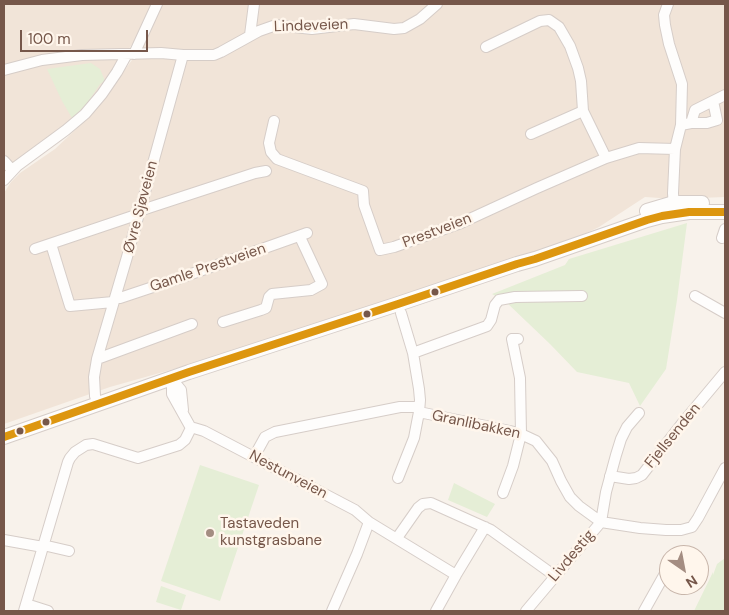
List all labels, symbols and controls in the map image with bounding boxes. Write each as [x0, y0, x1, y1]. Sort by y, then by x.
street label: Lindeveien [273, 16, 349, 36]
scale bar [22, 20, 150, 52]
text: 100 m [28, 29, 71, 49]
street label: Øvre Sjøveien [120, 159, 162, 255]
street label: Prestveien [400, 210, 474, 252]
street label: Gamle Prestveien [148, 240, 268, 296]
unlabelled marker [430, 287, 440, 297]
unlabelled marker [362, 309, 372, 319]
street label: Fjellsenden [641, 400, 705, 472]
street label: Granlibakken [430, 407, 522, 443]
unlabelled marker [41, 417, 51, 427]
unlabelled marker [15, 426, 25, 436]
street label: Nestunveien [246, 447, 330, 503]
place label: Tastaveden kunstgrasbane [220, 515, 322, 550]
street label: Livdestig [545, 526, 599, 586]
marker: Tastaveden kunstgrasbane [204, 527, 216, 539]
north arrow [659, 545, 709, 595]
text: N [682, 571, 701, 592]

